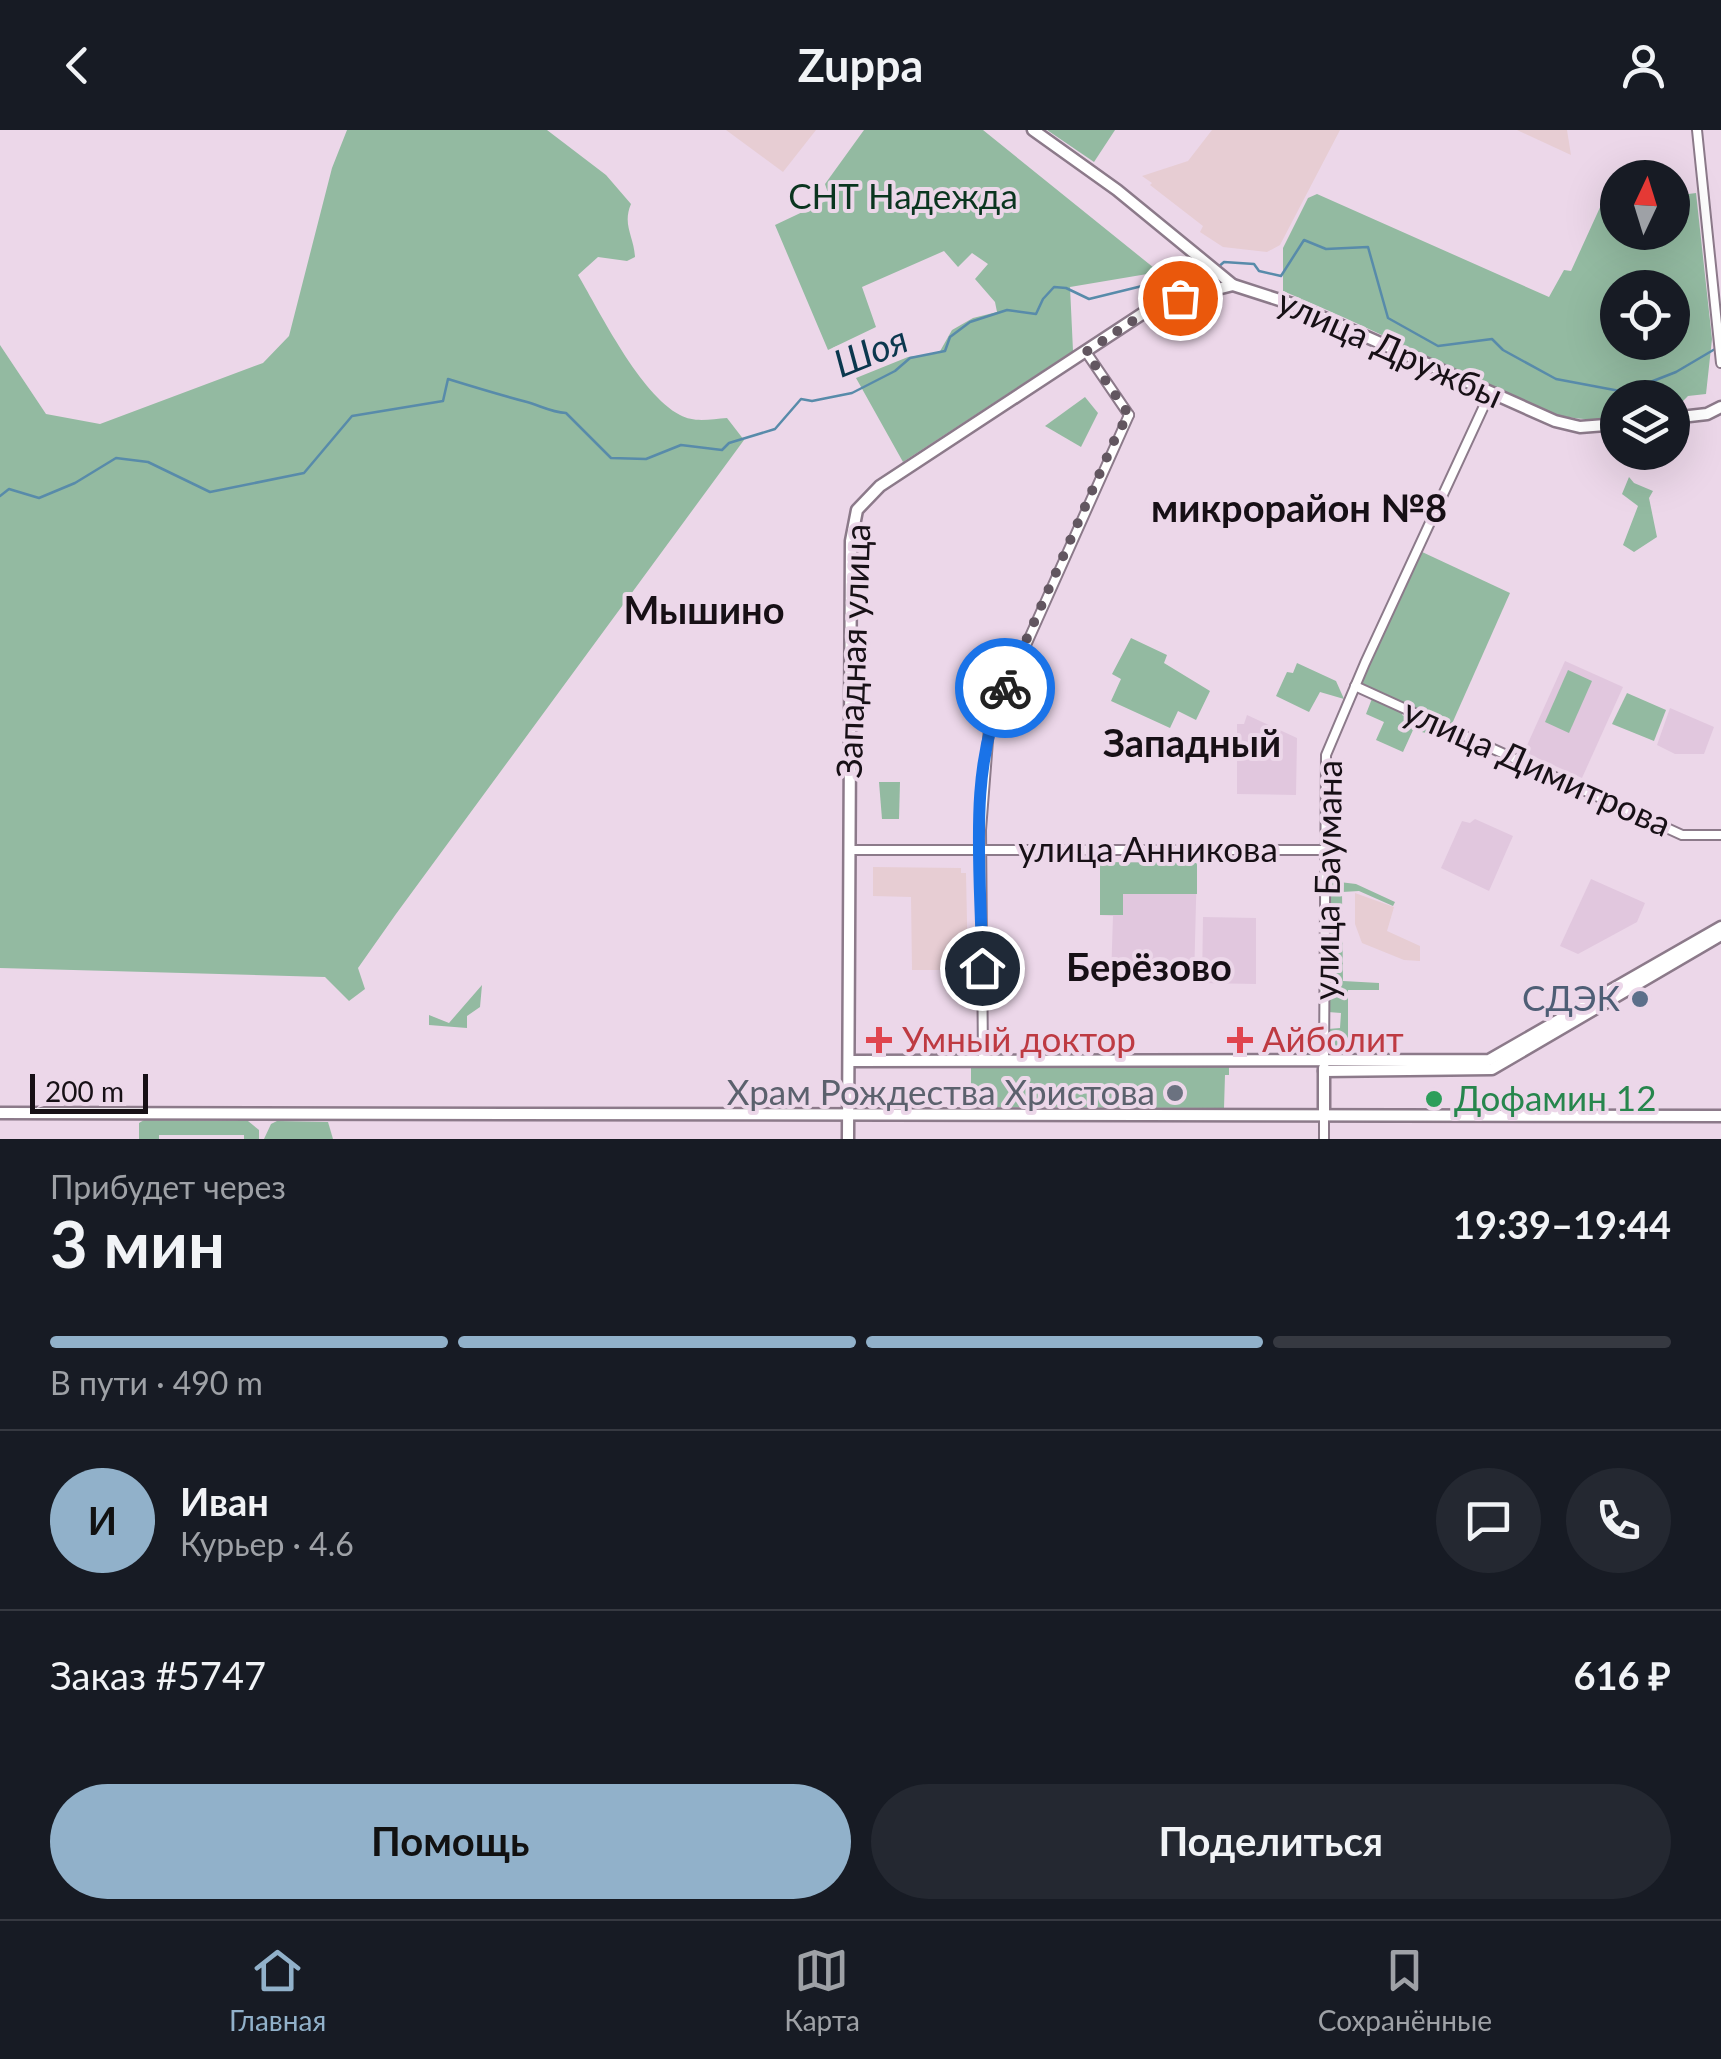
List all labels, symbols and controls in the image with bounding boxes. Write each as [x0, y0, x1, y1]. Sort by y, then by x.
icon: back [50, 38, 105, 93]
text: Zuppa [798, 38, 923, 92]
icon: person [1616, 38, 1671, 93]
north arrow [1600, 160, 1690, 250]
map controls [1600, 160, 1690, 470]
park label: СНТ Надежда [788, 174, 1018, 216]
pin [1138, 256, 1223, 341]
button: locate [1600, 270, 1690, 360]
icon: bag [1153, 271, 1208, 326]
street label: улица Дружбы [1272, 279, 1510, 416]
water label: Шоя [827, 315, 914, 386]
button: layers [1600, 380, 1690, 470]
district label: микрорайон №8 [1151, 484, 1447, 530]
street label: Западная улица [827, 523, 877, 779]
district label: Мышино [623, 586, 785, 632]
courier [955, 638, 1055, 738]
icon: bike [978, 661, 1033, 716]
street label: улица Димитрова [1397, 688, 1678, 844]
district label: Западный [1103, 719, 1281, 765]
street label: улица Баумана [1303, 759, 1349, 1001]
street label: улица Анникова [1018, 827, 1278, 869]
pin [940, 926, 1025, 1011]
icon: home [955, 941, 1010, 996]
district label: Берёзово [1066, 943, 1232, 989]
place label: СДЭК [1522, 976, 1621, 1018]
marker: СДЭК [1629, 988, 1651, 1010]
place label: Умный доктор [902, 1017, 1136, 1059]
place label: Айболит [1262, 1017, 1404, 1059]
marker: Умный доктор [866, 1027, 892, 1053]
marker: Айболит [1227, 1027, 1253, 1053]
scale bar [30, 1069, 148, 1114]
place label: Храм Рождества Христова [727, 1070, 1155, 1112]
text: 200 m [45, 1074, 124, 1108]
place label: Дофамин 12 [1454, 1076, 1656, 1118]
marker: Храм Рождества Христова [1164, 1082, 1186, 1104]
marker: Дофамин 12 [1423, 1088, 1445, 1110]
text: Прибудет через [50, 1167, 286, 1206]
text: 19:39–19:44 [1453, 1201, 1671, 1247]
text: 3 мин [50, 1204, 225, 1282]
text: В пути · 490 m [50, 1363, 263, 1402]
button: chat [1436, 1468, 1541, 1573]
button: phone [1566, 1468, 1671, 1573]
text: Иван [180, 1478, 269, 1524]
text: И [88, 1497, 117, 1543]
text: Курьер · 4.6 [180, 1524, 354, 1563]
text: Заказ #5747 [50, 1652, 266, 1698]
text: 616 ₽ [1574, 1652, 1671, 1698]
button: Помощь [50, 1784, 851, 1899]
button: Поделиться [871, 1784, 1671, 1899]
tab: Главная [229, 1943, 326, 2037]
tab: Карта [784, 1943, 860, 2037]
tab: Сохранённые [1318, 1943, 1492, 2037]

